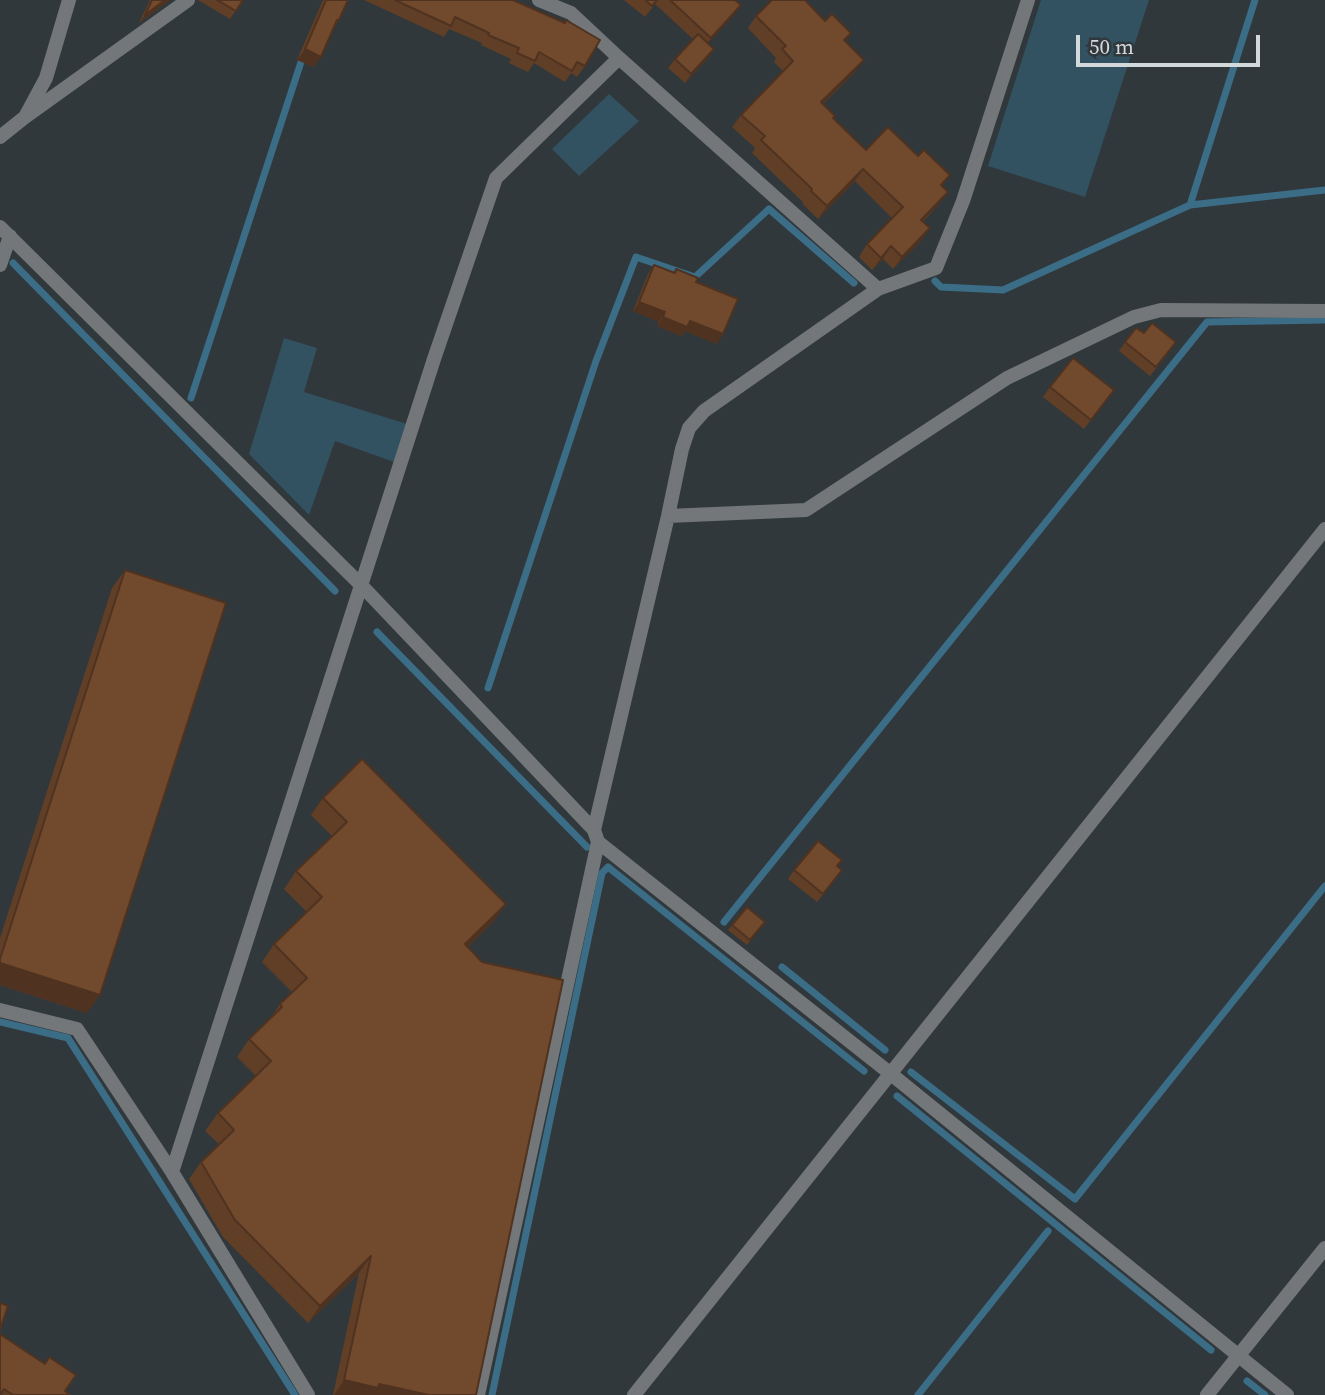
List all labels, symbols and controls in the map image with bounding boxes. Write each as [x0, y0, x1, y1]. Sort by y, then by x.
scale bar [1080, 21, 1264, 65]
text: 50 m [1089, 32, 1134, 61]

